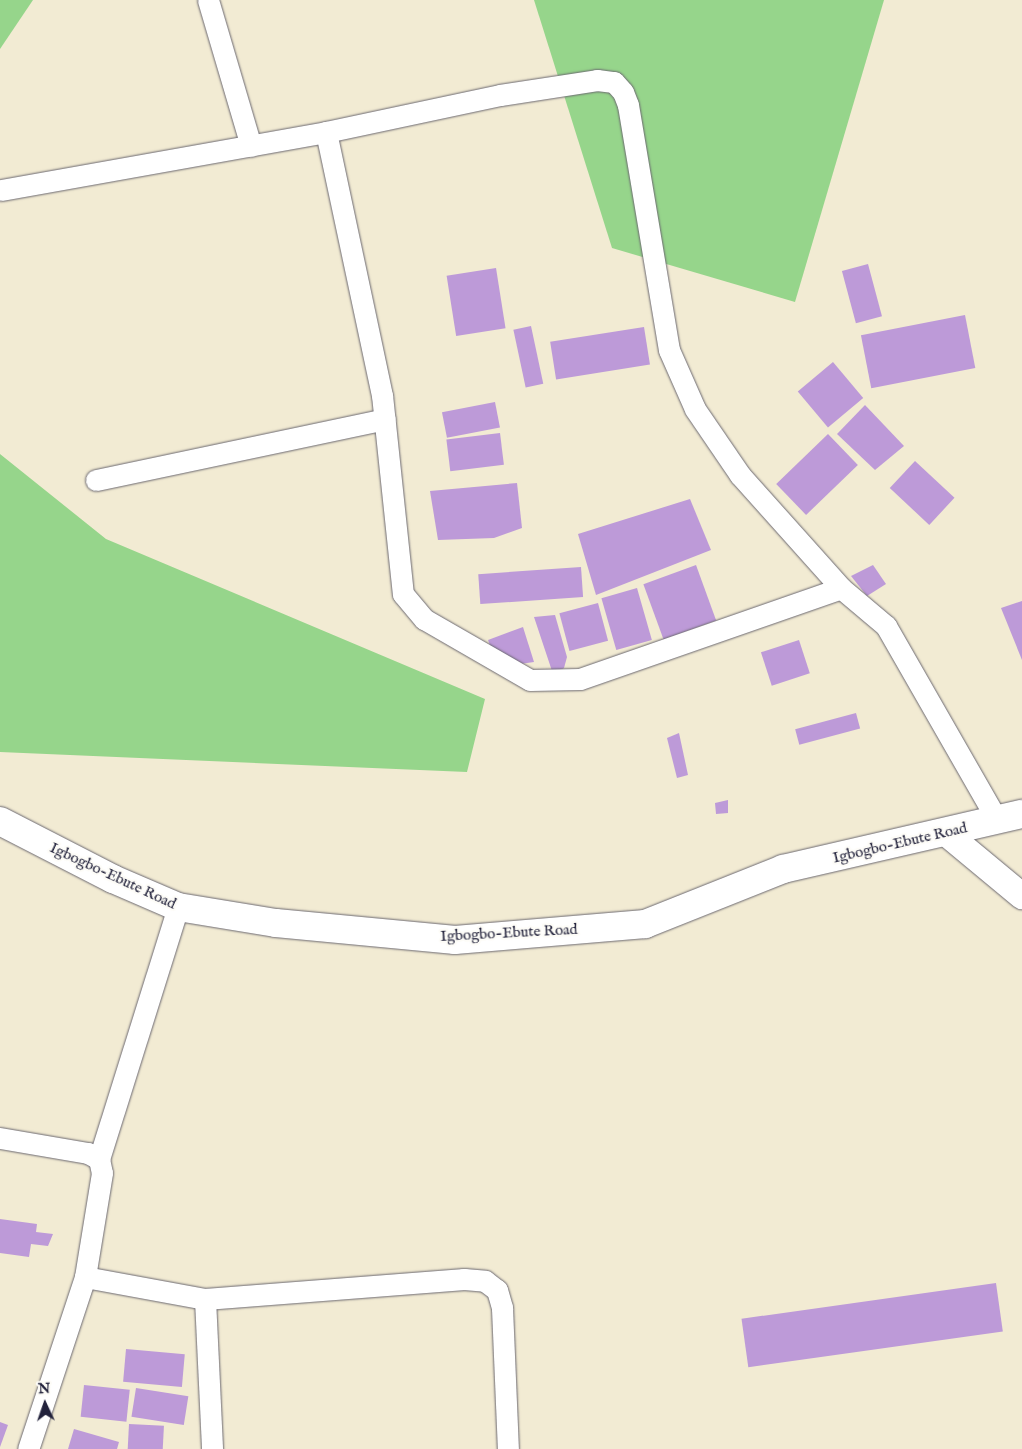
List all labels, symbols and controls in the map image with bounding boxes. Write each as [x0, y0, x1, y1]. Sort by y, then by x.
street label: Igbogbo-Ebute Road [831, 819, 969, 867]
street label: Igbogbo-Ebute Road [47, 839, 179, 913]
street label: Igbogbo-Ebute Road [440, 920, 578, 946]
north arrow [20, 1379, 70, 1429]
text: N [38, 1380, 51, 1398]

